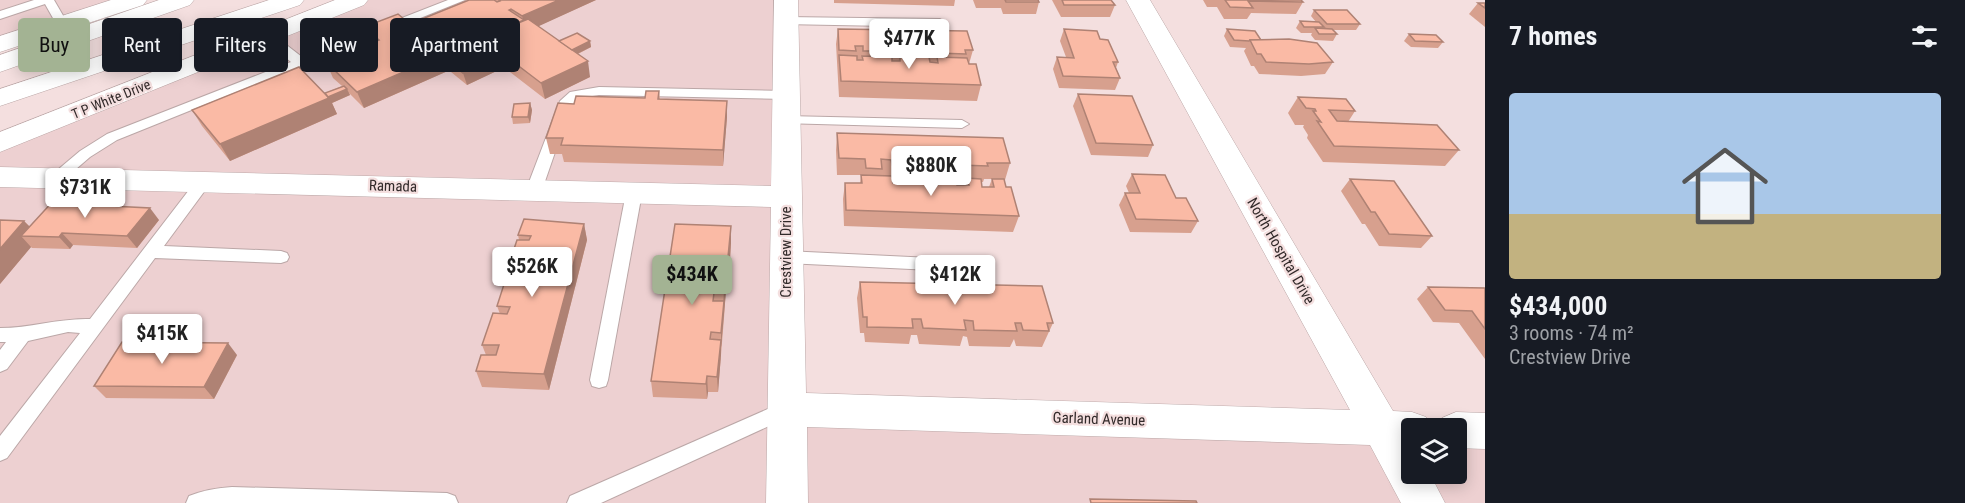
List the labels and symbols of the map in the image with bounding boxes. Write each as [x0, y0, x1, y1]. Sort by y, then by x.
pin: $477K [867, 19, 951, 70]
street label: T P White Drive [69, 76, 153, 122]
pin: $880K [889, 146, 973, 197]
pin: $731K [43, 168, 127, 219]
street label: Ramada [369, 176, 417, 196]
street label: North Hospital Drive [1243, 195, 1319, 307]
street label: Crestview Drive [777, 206, 795, 298]
pin: $526K [490, 247, 574, 298]
pin: $434K [650, 255, 734, 306]
pin: $412K [913, 255, 997, 306]
pin: $415K [120, 314, 204, 365]
street label: Garland Avenue [1052, 408, 1146, 430]

